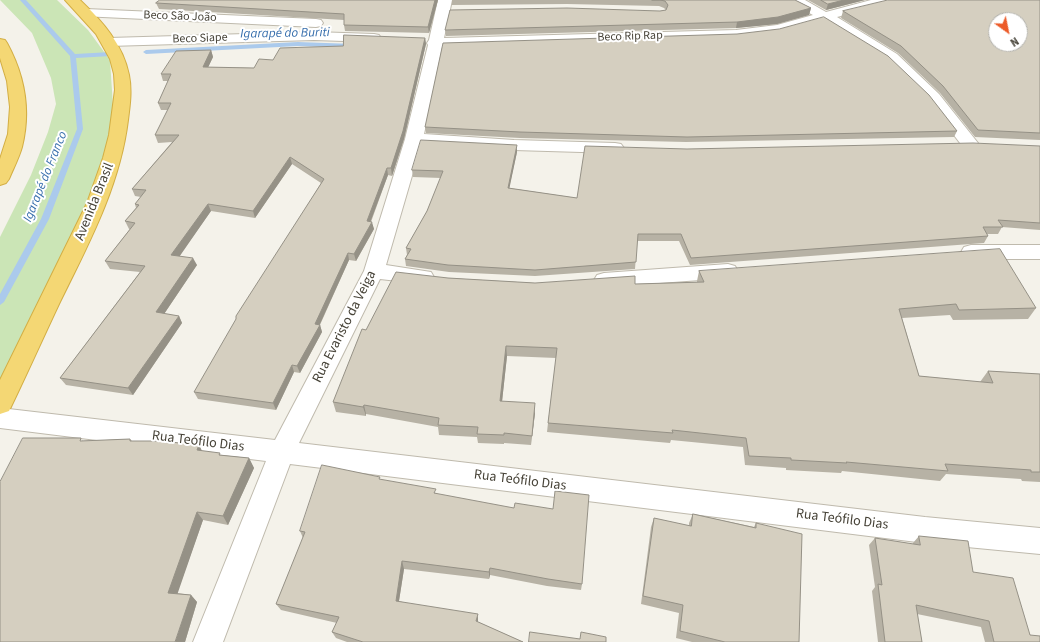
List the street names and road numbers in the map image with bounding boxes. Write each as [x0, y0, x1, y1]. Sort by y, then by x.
street label: Beco São João [143, 9, 217, 25]
street label: Beco Rip Rap [597, 29, 663, 45]
street label: Beco Siape [172, 31, 228, 47]
street label: Avenida Brasil [72, 161, 118, 243]
street label: Rua Evaristo da Veiga [309, 268, 381, 386]
street label: Rua Teófilo Dias [151, 428, 245, 456]
street label: Rua Teófilo Dias [473, 467, 567, 495]
street label: Rua Teófilo Dias [795, 506, 889, 534]

